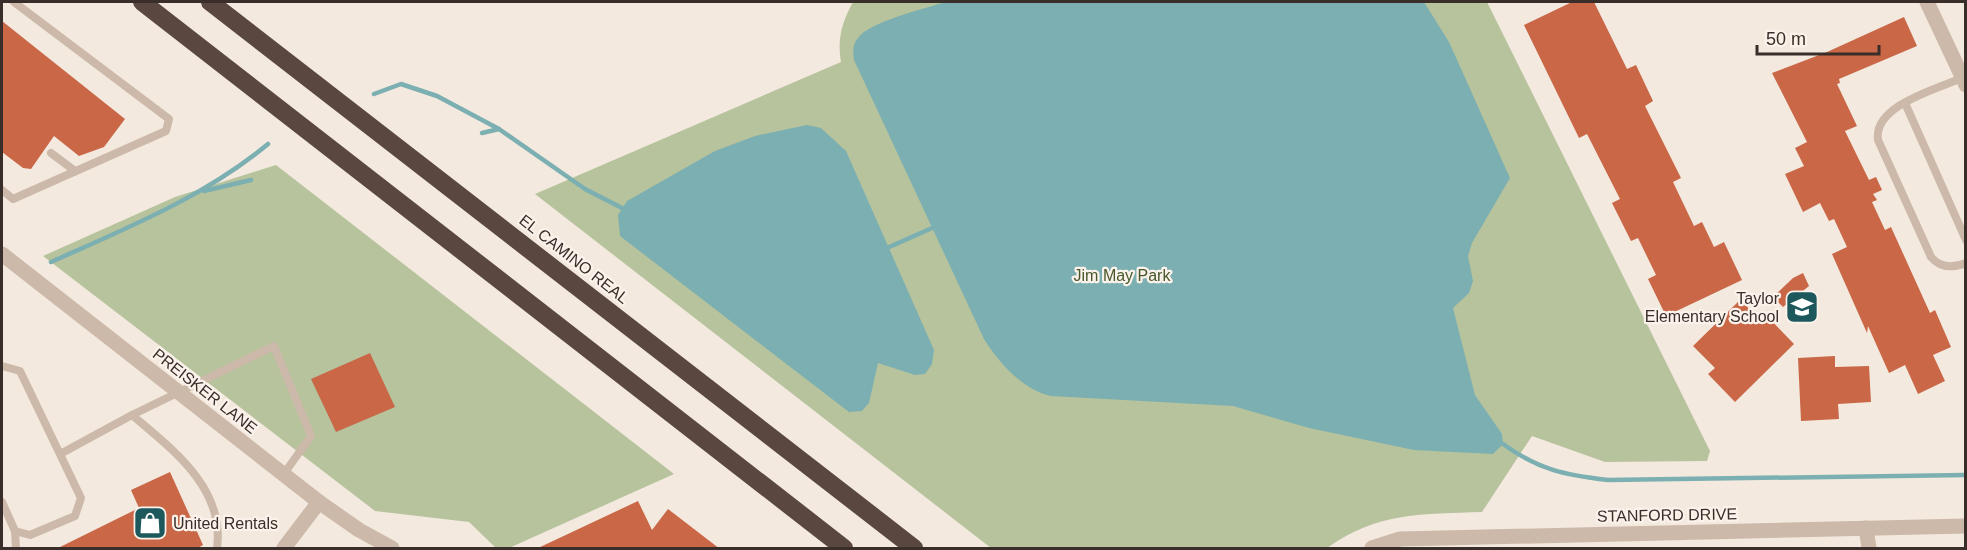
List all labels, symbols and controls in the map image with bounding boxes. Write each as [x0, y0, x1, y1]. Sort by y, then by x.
scale bar [1757, 18, 1878, 56]
text: 50 m [1766, 29, 1806, 49]
street label: EL CAMINO REAL [516, 211, 632, 307]
park label: Jim May Park [1074, 267, 1171, 284]
school or university icon: Taylor Elementary School [1784, 289, 1820, 325]
place label: Taylor Elementary School [1645, 290, 1780, 325]
street label: PREISKER LANE [150, 345, 260, 437]
shop icon: United Rentals [132, 505, 168, 541]
street label: STANFORD DRIVE [1597, 505, 1737, 525]
place label: United Rentals [173, 515, 278, 532]

